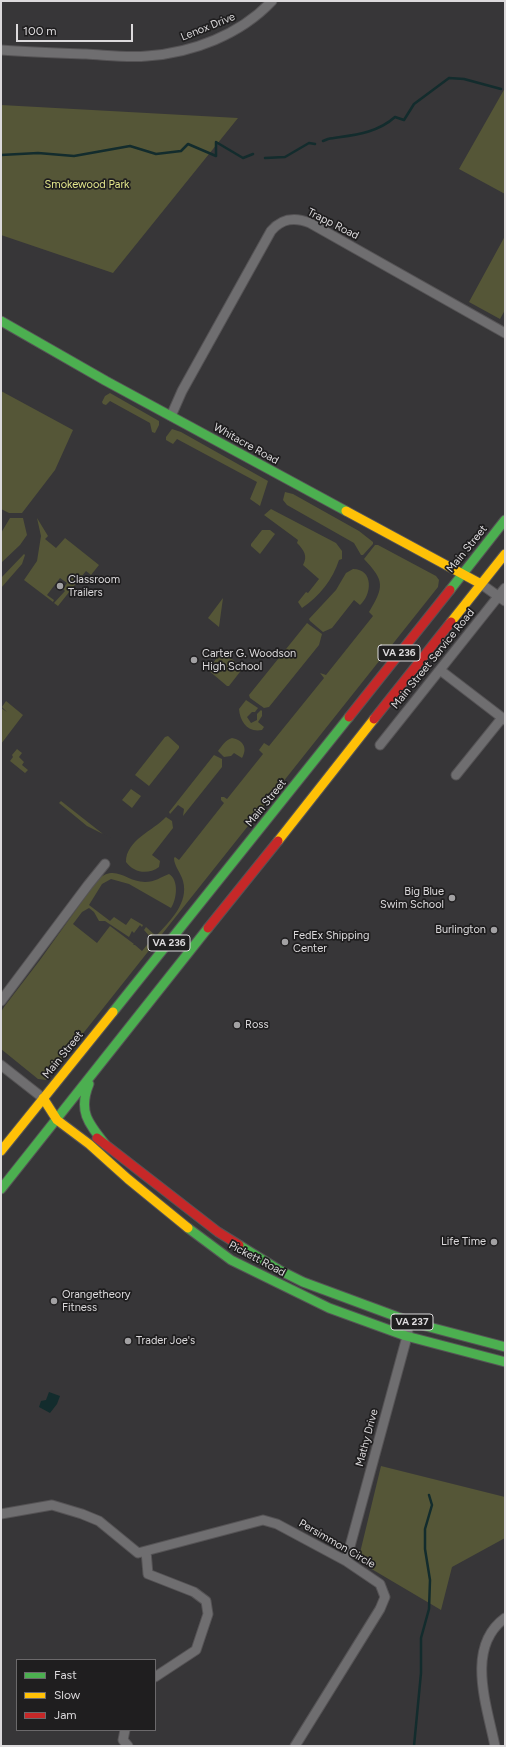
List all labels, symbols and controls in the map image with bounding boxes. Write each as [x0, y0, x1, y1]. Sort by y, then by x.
street label: Lenox Drive [179, 10, 237, 44]
scale bar [18, 16, 135, 42]
text: 100 m [23, 24, 57, 38]
park label: Smokewood Park [45, 178, 129, 192]
street label: Trapp Road [305, 205, 361, 243]
street label: Whitacre Road [211, 421, 281, 467]
street label: Main Street [444, 523, 490, 575]
place label: Classroom Trailers [68, 573, 120, 599]
marker: Classroom Trailers [55, 581, 65, 591]
street label: Main Street Service Road [389, 606, 477, 712]
road number: VA 236 [378, 645, 420, 661]
place label: Carter G. Woodson High School [202, 647, 296, 673]
marker: Carter G. Woodson High School [189, 655, 199, 665]
street label: Main Street [243, 777, 289, 829]
place label: Big Blue Swim School [380, 885, 444, 911]
marker: Big Blue Swim School [447, 893, 457, 903]
place label: Burlington [435, 923, 486, 937]
marker: Burlington [489, 925, 499, 935]
place label: FedEx Shipping Center [293, 929, 369, 955]
road number: VA 236 [148, 935, 190, 951]
marker: FedEx Shipping Center [280, 937, 290, 947]
place label: Ross [245, 1018, 269, 1032]
marker: Ross [232, 1020, 242, 1030]
street label: Main Street [40, 1029, 86, 1081]
place label: Life Time [441, 1235, 486, 1249]
marker: Life Time [489, 1237, 499, 1247]
street label: Pickett Road [226, 1239, 288, 1279]
place label: Orangetheory Fitness [62, 1288, 131, 1314]
marker: Orangetheory Fitness [49, 1296, 59, 1306]
road number: VA 237 [391, 1314, 433, 1330]
place label: Trader Joe's [136, 1334, 195, 1348]
marker: Trader Joe's [123, 1336, 133, 1346]
street label: Mathy Drive [353, 1408, 381, 1468]
street label: Persimmon Circle [296, 1517, 378, 1571]
legend [16, 1659, 156, 1731]
text: Fast [54, 1668, 77, 1682]
text: Slow [54, 1688, 80, 1702]
text: Jam [54, 1708, 77, 1722]

